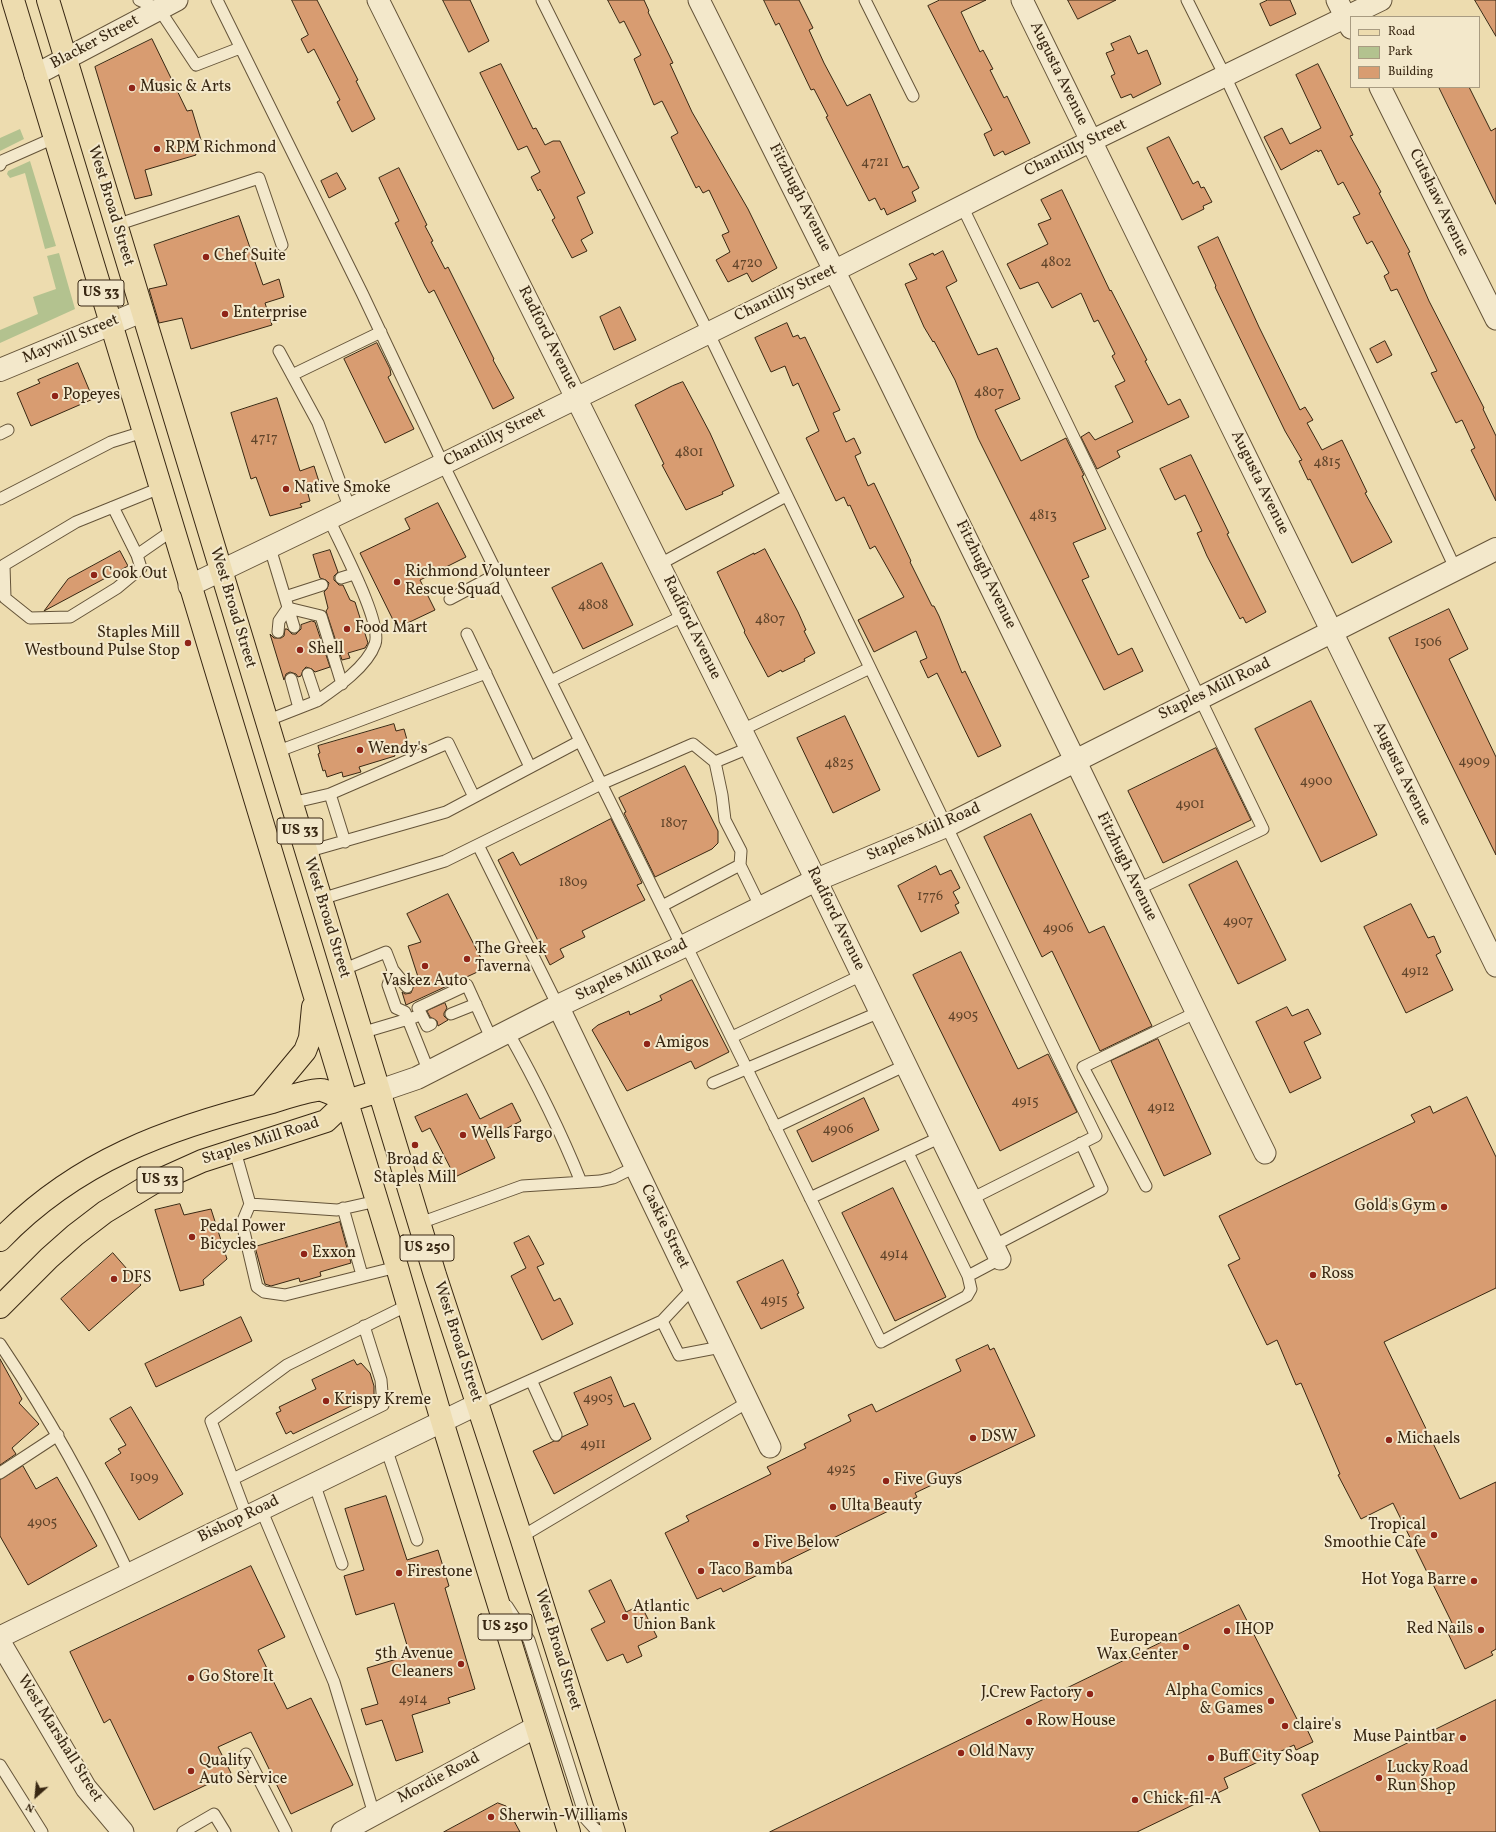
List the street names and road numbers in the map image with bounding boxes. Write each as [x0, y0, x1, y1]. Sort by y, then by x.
street label: Blacker Street [48, 12, 142, 74]
street label: Augusta Avenue [1025, 19, 1091, 129]
street label: Chantilly Street [1022, 116, 1130, 182]
street label: Fitzhugh Avenue [763, 141, 835, 255]
street label: West Broad Street [82, 143, 138, 269]
street label: Cutshaw Avenue [1404, 146, 1472, 260]
street label: Chantilly Street [732, 261, 840, 327]
road number: US 33 [78, 280, 124, 306]
street label: Radford Avenue [513, 283, 581, 393]
street label: Maywill Street [20, 311, 122, 369]
street label: Chantilly Street [441, 404, 549, 472]
street label: Augusta Avenue [1226, 428, 1292, 538]
street label: Fitzhugh Avenue [950, 517, 1020, 633]
street label: West Broad Street [204, 545, 260, 671]
street label: Radford Avenue [658, 573, 724, 683]
street label: Staples Mill Road [1156, 655, 1274, 725]
street label: Augusta Avenue [1368, 719, 1434, 829]
street label: Staples Mill Road [864, 799, 984, 867]
street label: Fitzhugh Avenue [1091, 809, 1161, 925]
road number: US 33 [277, 818, 323, 844]
street label: West Broad Street [298, 855, 354, 981]
street label: Radford Avenue [802, 864, 868, 974]
street label: Staples Mill Road [573, 936, 691, 1006]
street label: Staples Mill Road [200, 1114, 322, 1170]
road number: US 33 [137, 1167, 183, 1193]
street label: Caskie Street [635, 1182, 693, 1272]
road number: US 250 [400, 1235, 454, 1261]
street label: West Broad Street [429, 1279, 485, 1405]
street label: Bishop Road [195, 1492, 283, 1548]
street label: West Broad Street [529, 1587, 585, 1713]
road number: US 250 [478, 1614, 532, 1640]
street label: West Marshall Street [12, 1672, 106, 1806]
street label: Mordie Road [395, 1749, 483, 1809]

